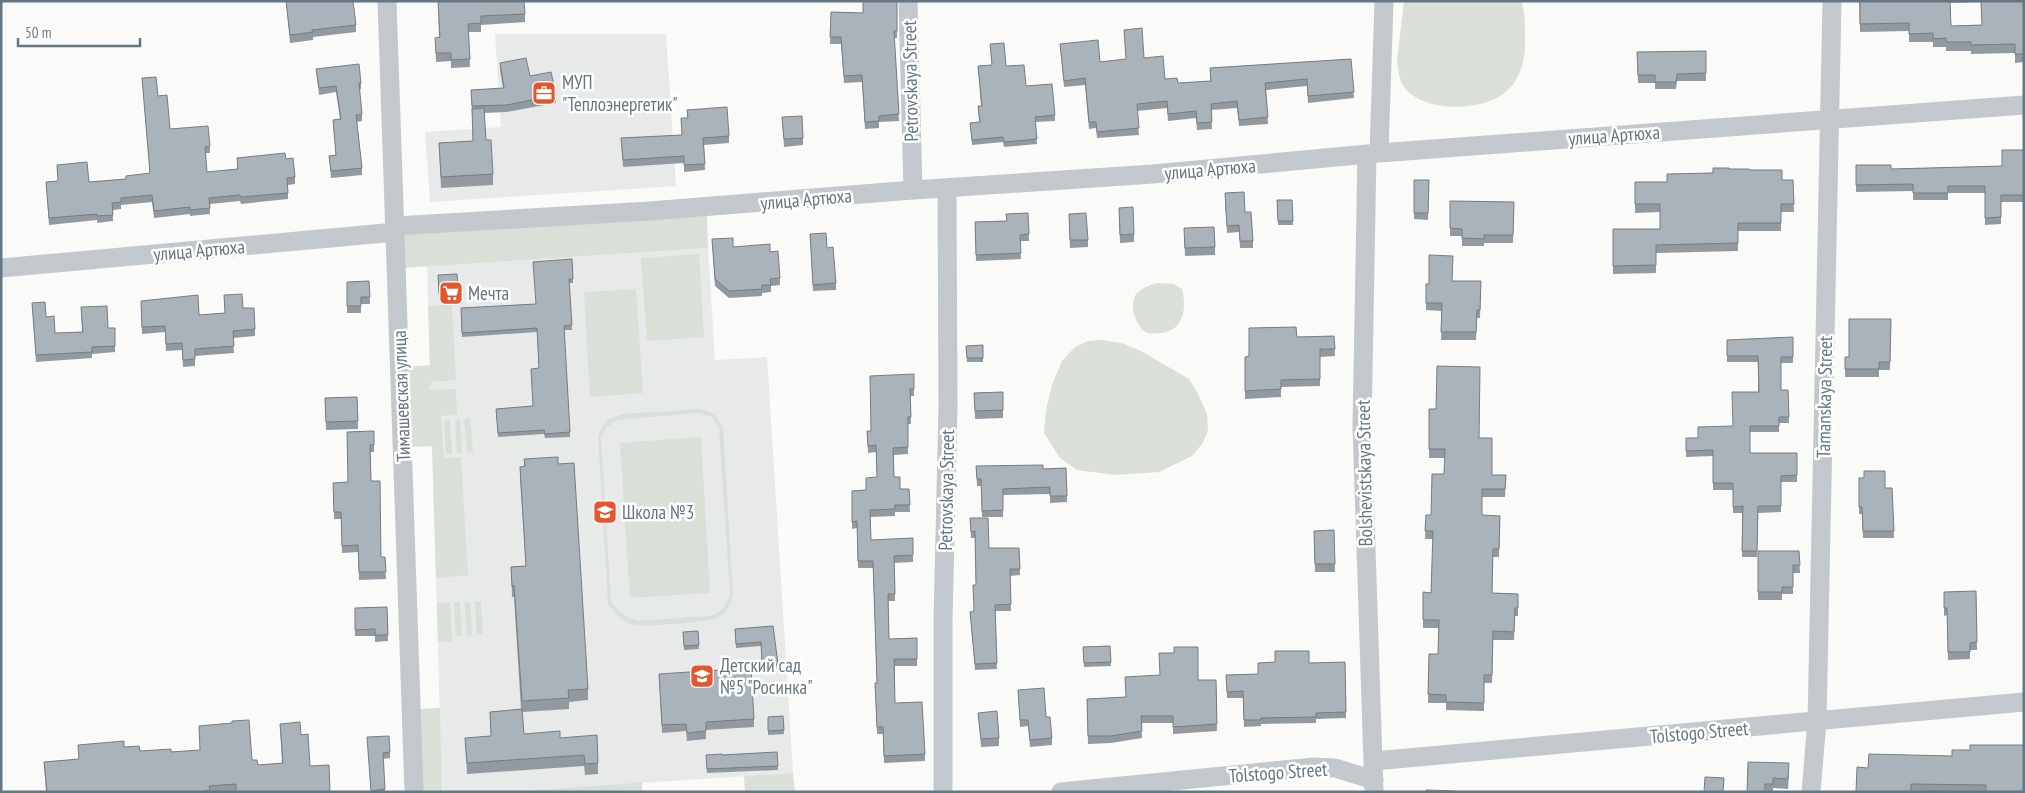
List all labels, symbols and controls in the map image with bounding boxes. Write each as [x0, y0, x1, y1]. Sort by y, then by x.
scale bar [18, 15, 140, 47]
street label: Petrovskaya Street [897, 19, 923, 142]
text: 50 m [25, 23, 51, 42]
place label: МУП "Теплоэнергетик" [562, 70, 678, 116]
office icon: МУП "Теплоэнергетик" [531, 80, 557, 106]
street label: улица Артюха [1567, 120, 1661, 150]
street label: улица Артюха [1163, 153, 1257, 185]
street label: улица Артюха [759, 183, 853, 215]
street label: улица Артюха [152, 234, 246, 266]
supermarket icon: Мечта [438, 280, 464, 306]
place label: Мечта [468, 281, 509, 305]
street label: Тимашевская улица [387, 330, 415, 462]
street label: Tamanskaya Street [1811, 335, 1837, 458]
street label: Bolshevistskaya Street [1351, 399, 1377, 546]
street label: Petrovskaya Street [933, 428, 959, 551]
school or university icon: Школа №3 [592, 499, 618, 525]
place label: Школа №3 [622, 500, 694, 524]
place label: Детский сад №5 "Росинка" [720, 653, 813, 699]
school or university icon: Детский сад №5 "Росинка" [689, 663, 715, 689]
street label: Tolstogo Street [1649, 716, 1750, 748]
street label: Tolstogo Street [1228, 757, 1329, 787]

